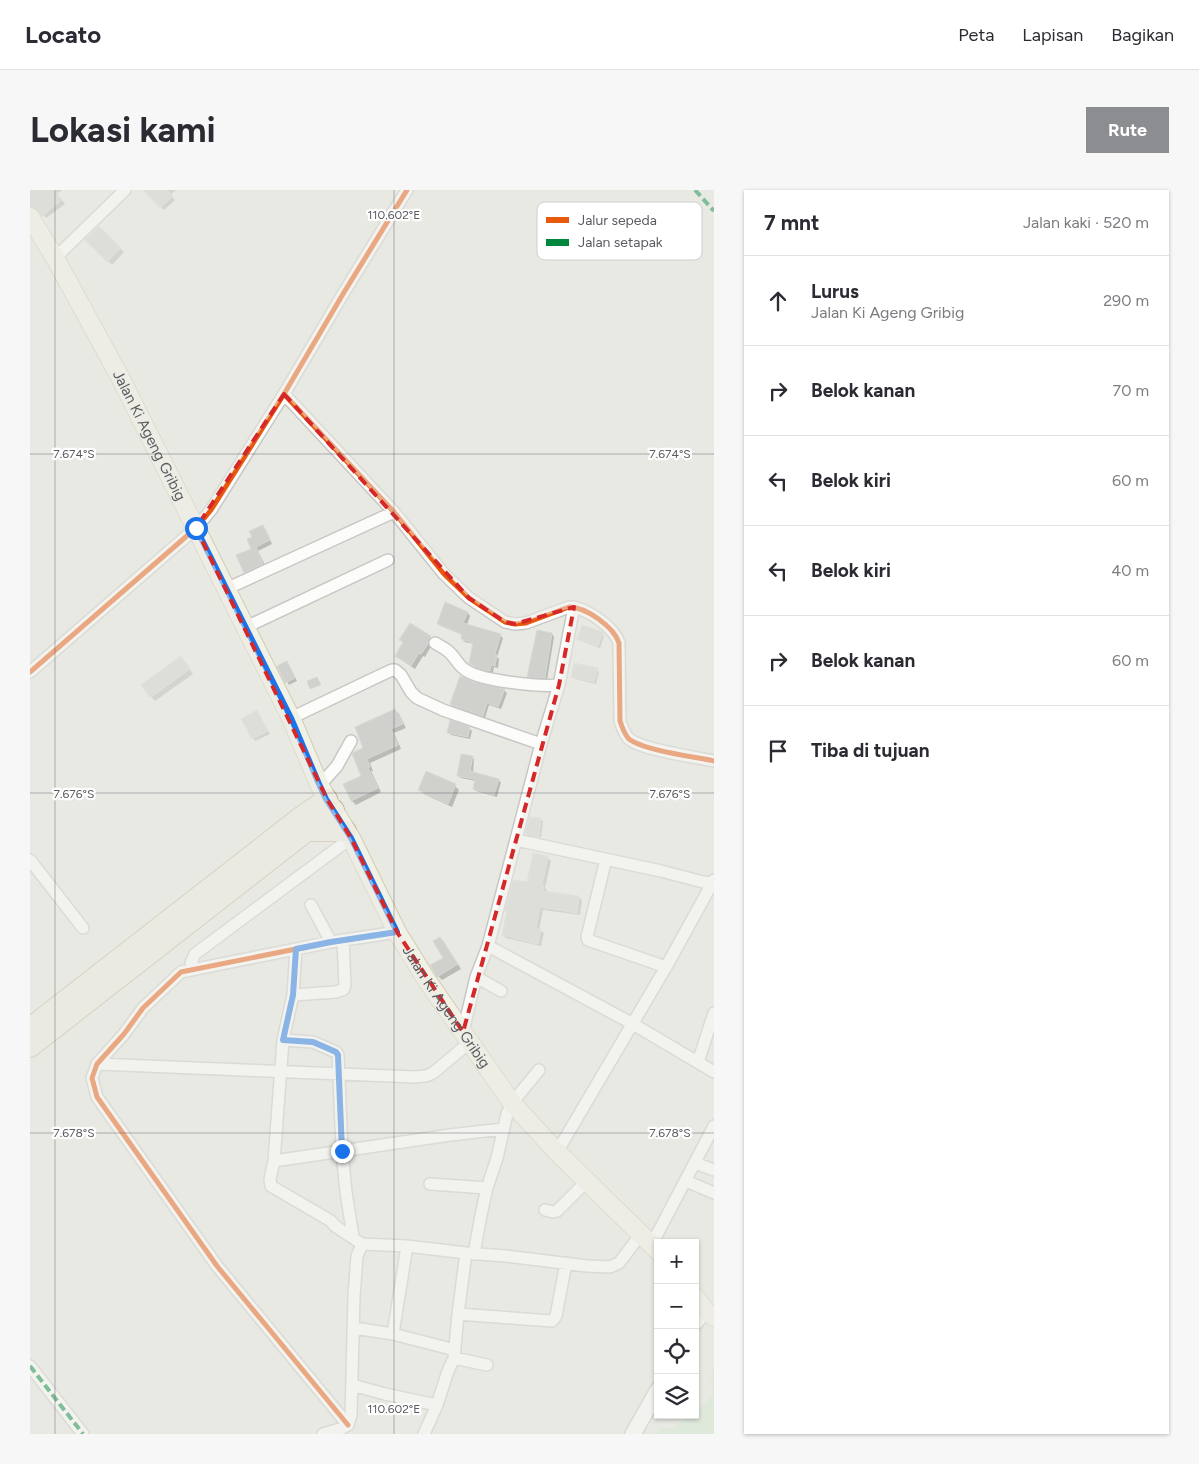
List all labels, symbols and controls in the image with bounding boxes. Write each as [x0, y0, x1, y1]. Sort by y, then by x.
text: Locato [25, 20, 101, 49]
text: Peta [958, 24, 994, 46]
text: Lapisan [1022, 24, 1083, 46]
text: Bagikan [1111, 24, 1174, 46]
button: Rute [1086, 107, 1169, 153]
text: Lokasi kami [30, 109, 216, 151]
legend [537, 202, 702, 260]
text: 110.602°E [368, 208, 420, 222]
text: 7 mnt [764, 210, 819, 235]
text: Jalur sepeda [578, 212, 657, 229]
text: Jalan kaki · 520 m [1023, 213, 1149, 232]
text: Jalan setapak [578, 234, 663, 251]
text: Lurus [811, 280, 859, 303]
icon: ahead [764, 287, 792, 315]
text: 290 m [1103, 291, 1149, 310]
text: Jalan Ki Ageng Gribig [811, 303, 964, 322]
street label: Jalan Ki Ageng Gribig [109, 367, 190, 504]
icon: right [764, 377, 792, 405]
text: Belok kanan [811, 379, 915, 402]
text: 70 m [1113, 381, 1149, 400]
text: 7.674°S [53, 447, 95, 461]
text: 7.674°S [649, 447, 691, 461]
icon: left [764, 467, 792, 495]
text: Belok kiri [811, 469, 891, 492]
text: 60 m [1112, 471, 1149, 490]
route start [185, 517, 208, 540]
icon: left [764, 557, 792, 585]
text: Belok kiri [811, 559, 891, 582]
text: 40 m [1111, 561, 1149, 580]
icon: right [764, 647, 792, 675]
text: Belok kanan [811, 649, 915, 672]
text: 60 m [1112, 651, 1149, 670]
icon: arrive [764, 737, 792, 765]
text: Tiba di tujuan [811, 739, 930, 762]
text: 7.676°S [54, 787, 94, 801]
text: 7.676°S [650, 787, 690, 801]
street label: Jalan Ki Ageng Gribig [399, 942, 494, 1072]
text: 7.678°S [53, 1126, 95, 1140]
text: 7.678°S [649, 1126, 691, 1140]
route end [331, 1140, 354, 1163]
map controls [654, 1239, 699, 1419]
button: + [654, 1239, 699, 1284]
button: − [654, 1284, 699, 1329]
button: locate [654, 1329, 699, 1374]
button: layers [654, 1374, 699, 1419]
text: 110.602°E [368, 1402, 420, 1416]

